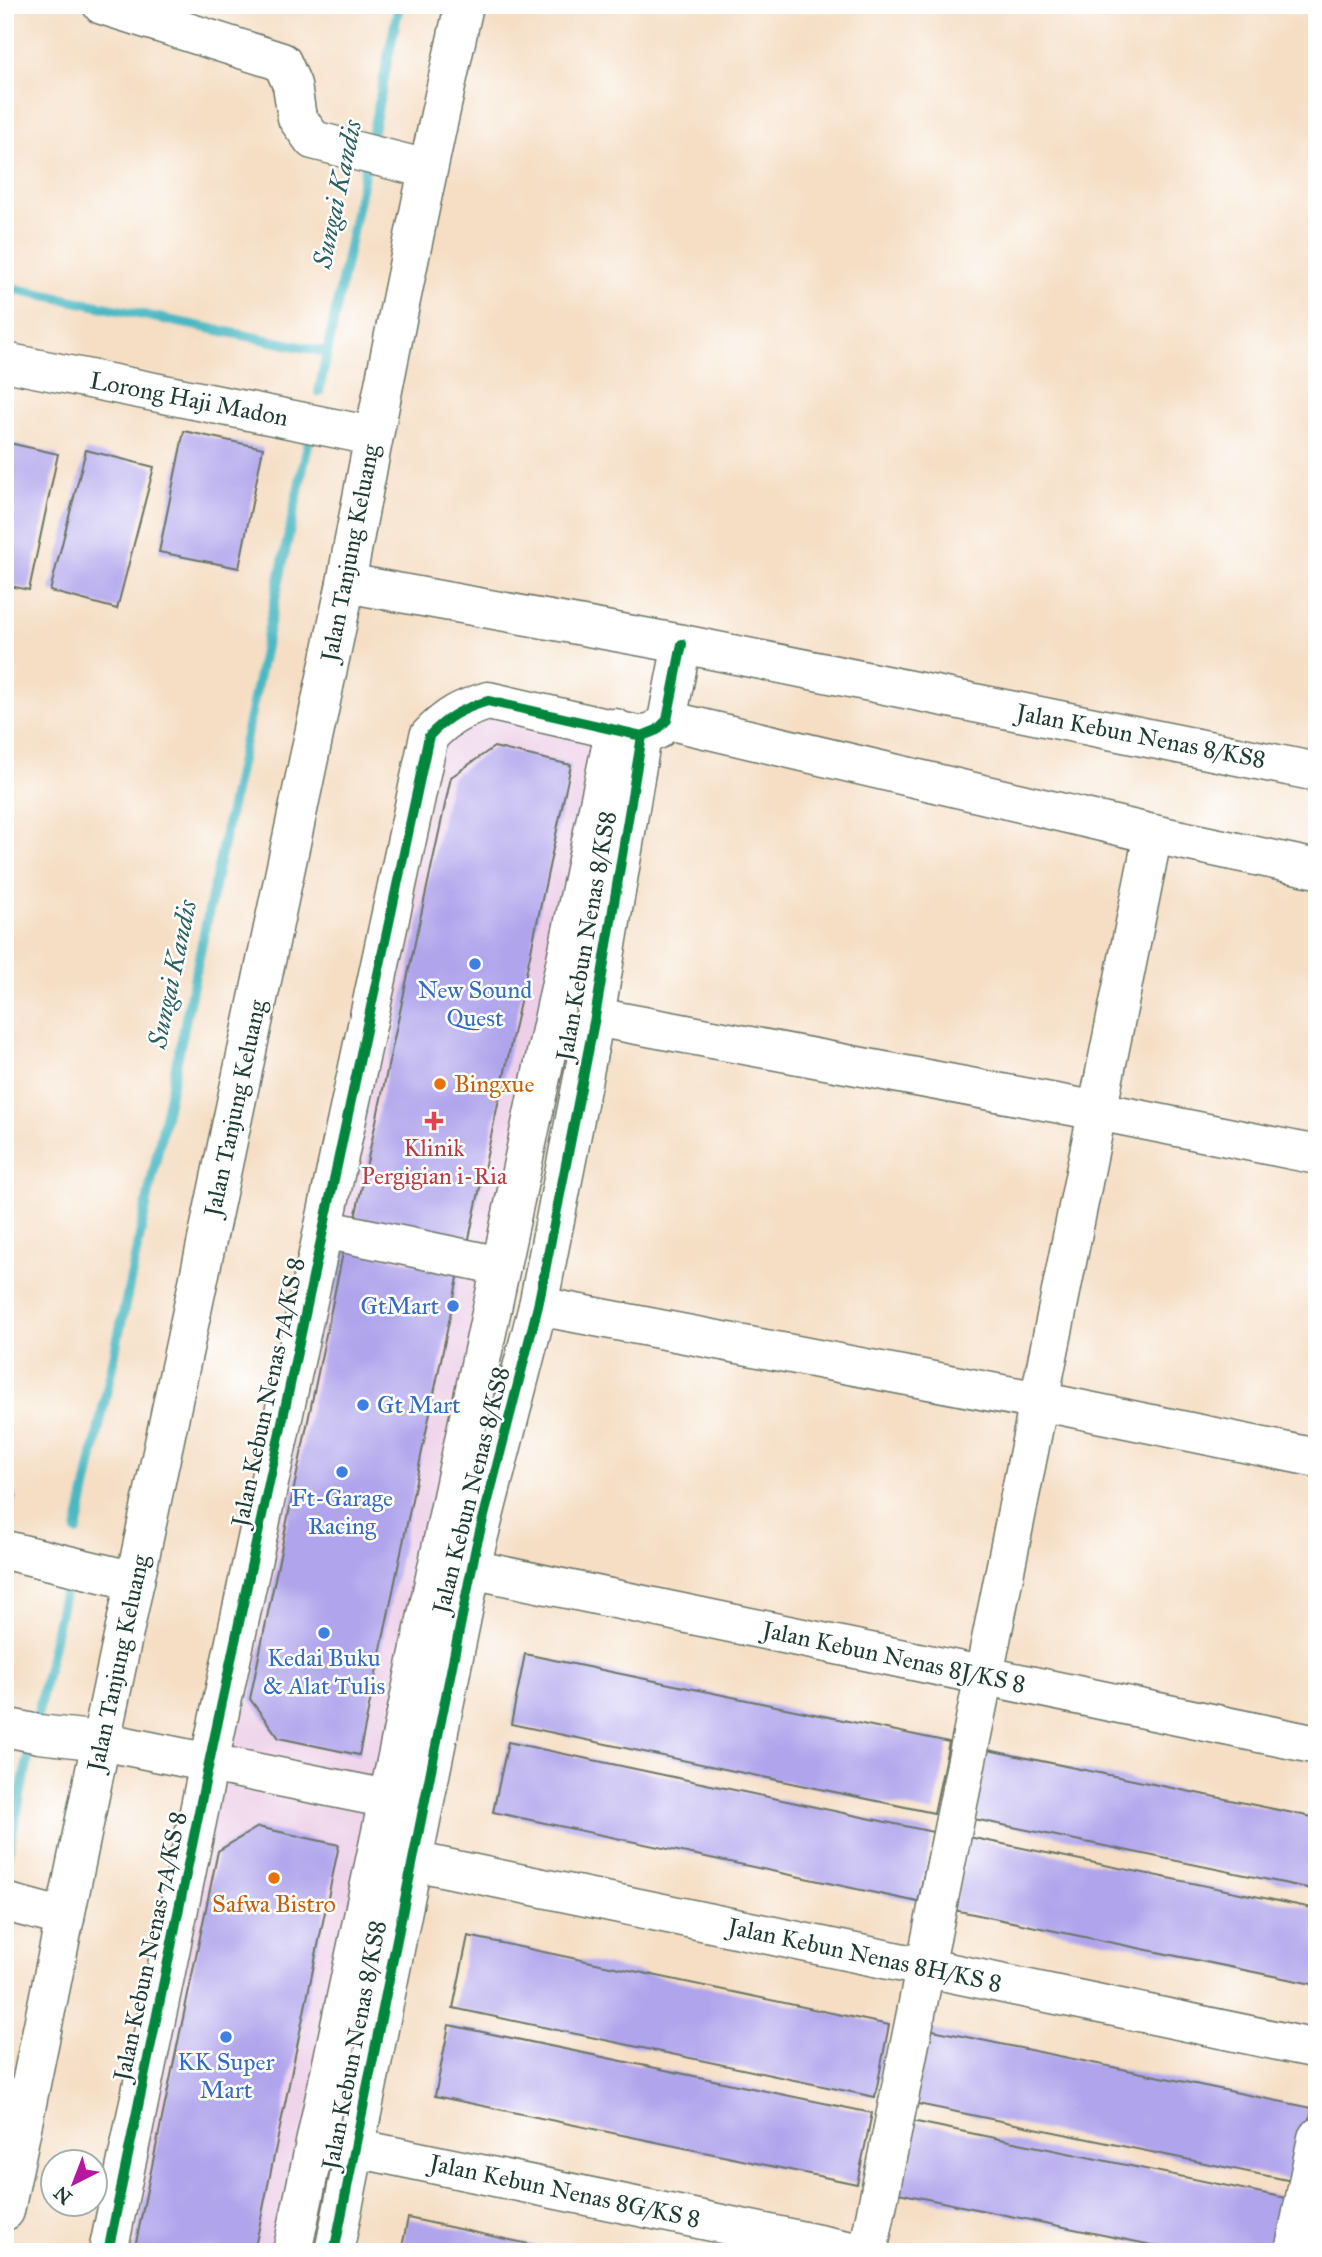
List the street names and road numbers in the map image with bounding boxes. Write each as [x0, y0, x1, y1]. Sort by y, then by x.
street label: Lorong Haji Madon [87, 365, 291, 433]
street label: Jalan Tanjung Keluang [314, 441, 386, 667]
street label: Jalan Kebun Nenas 8/KS8 [1011, 697, 1268, 775]
street label: Jalan Kebun Nenas 8/KS8 [549, 809, 623, 1066]
street label: Jalan Tanjung Keluang [197, 996, 273, 1222]
street label: Jalan Kebun Nenas 7A/KS 8 [224, 1255, 311, 1532]
street label: Jalan Kebun Nenas 8/KS8 [425, 1364, 516, 1619]
street label: Jalan Tanjung Keluang [80, 1551, 156, 1777]
street label: Jalan Kebun Nenas 8J/KS 8 [757, 1614, 1028, 1700]
street label: Jalan Kebun Nenas 7A/KS 8 [106, 1809, 193, 2086]
street label: Jalan Kebun Nenas 8H/KS 8 [722, 1911, 1005, 1999]
street label: Jalan Kebun Nenas 8/KS8 [315, 1918, 393, 2175]
street label: Jalan Kebun Nenas 8G/KS 8 [424, 2147, 703, 2234]

